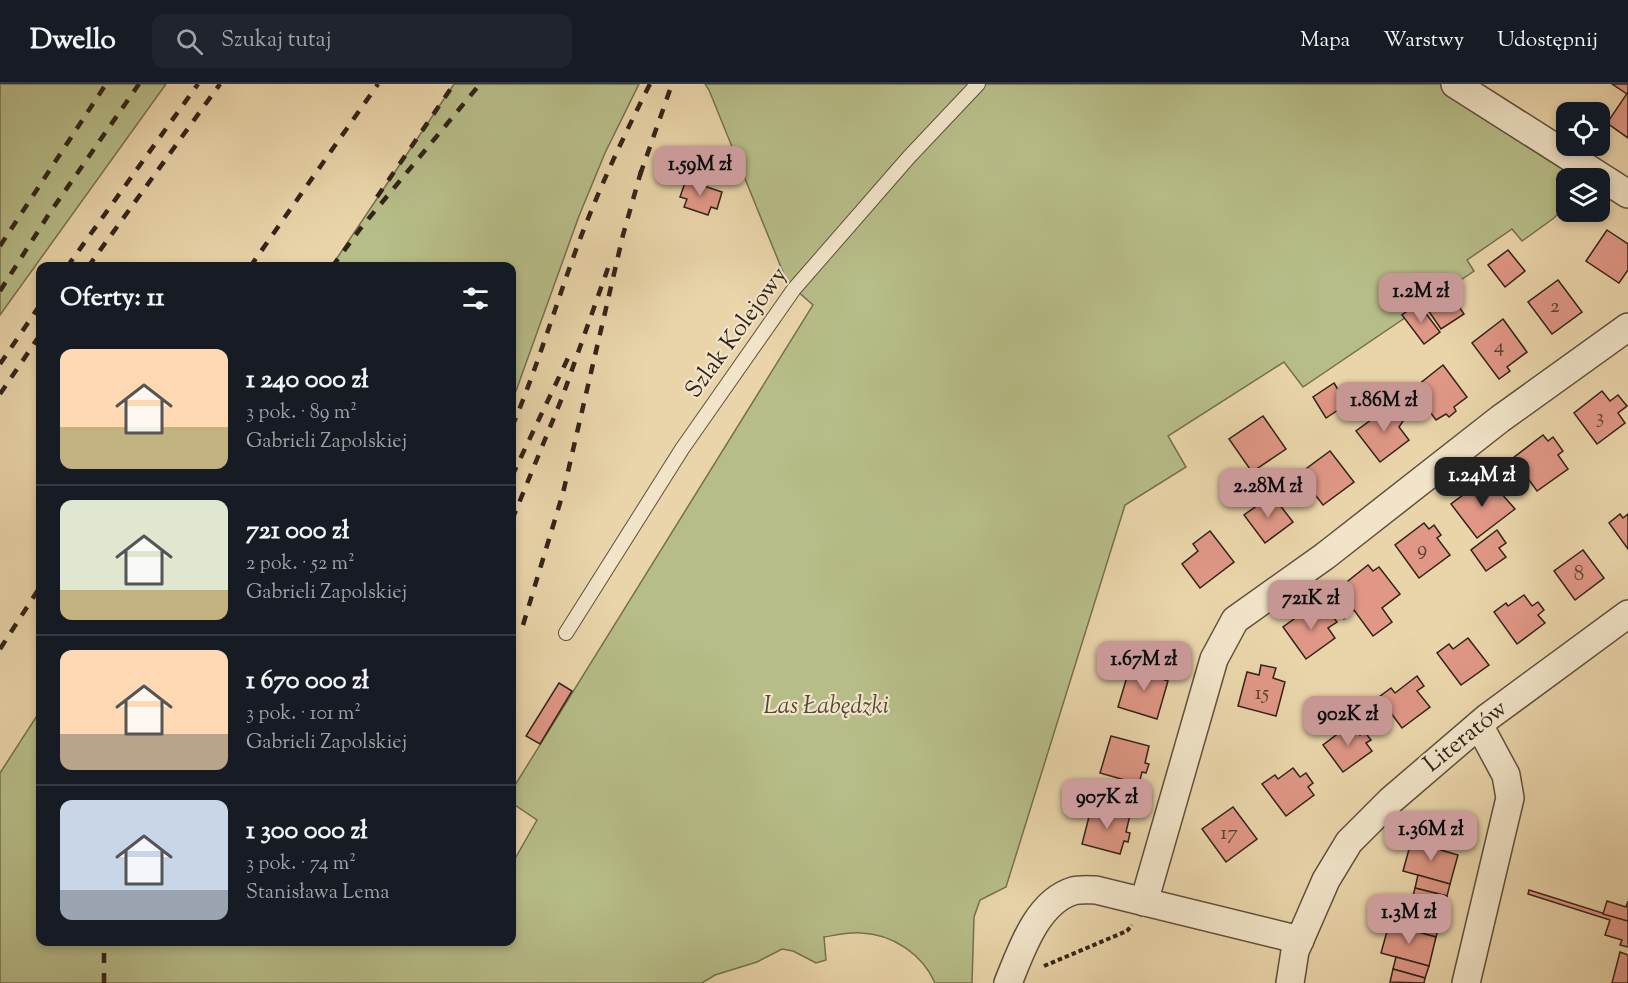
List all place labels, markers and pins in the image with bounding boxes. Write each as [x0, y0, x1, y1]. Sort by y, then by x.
pin: 1.59M zł [638, 146, 762, 197]
pin: 1.2M zł [1366, 273, 1476, 324]
pin: 1.86M zł [1322, 382, 1446, 433]
pin: 1.24M zł [1420, 457, 1544, 508]
pin: 2.28M zł [1206, 468, 1330, 519]
pin: 721K zł [1256, 580, 1366, 631]
pin: 1.67M zł [1082, 641, 1206, 692]
pin: 902K zł [1293, 696, 1403, 747]
pin: 907K zł [1052, 779, 1162, 830]
pin: 1.36M zł [1369, 811, 1493, 862]
pin: 1.3M zł [1354, 894, 1464, 945]

